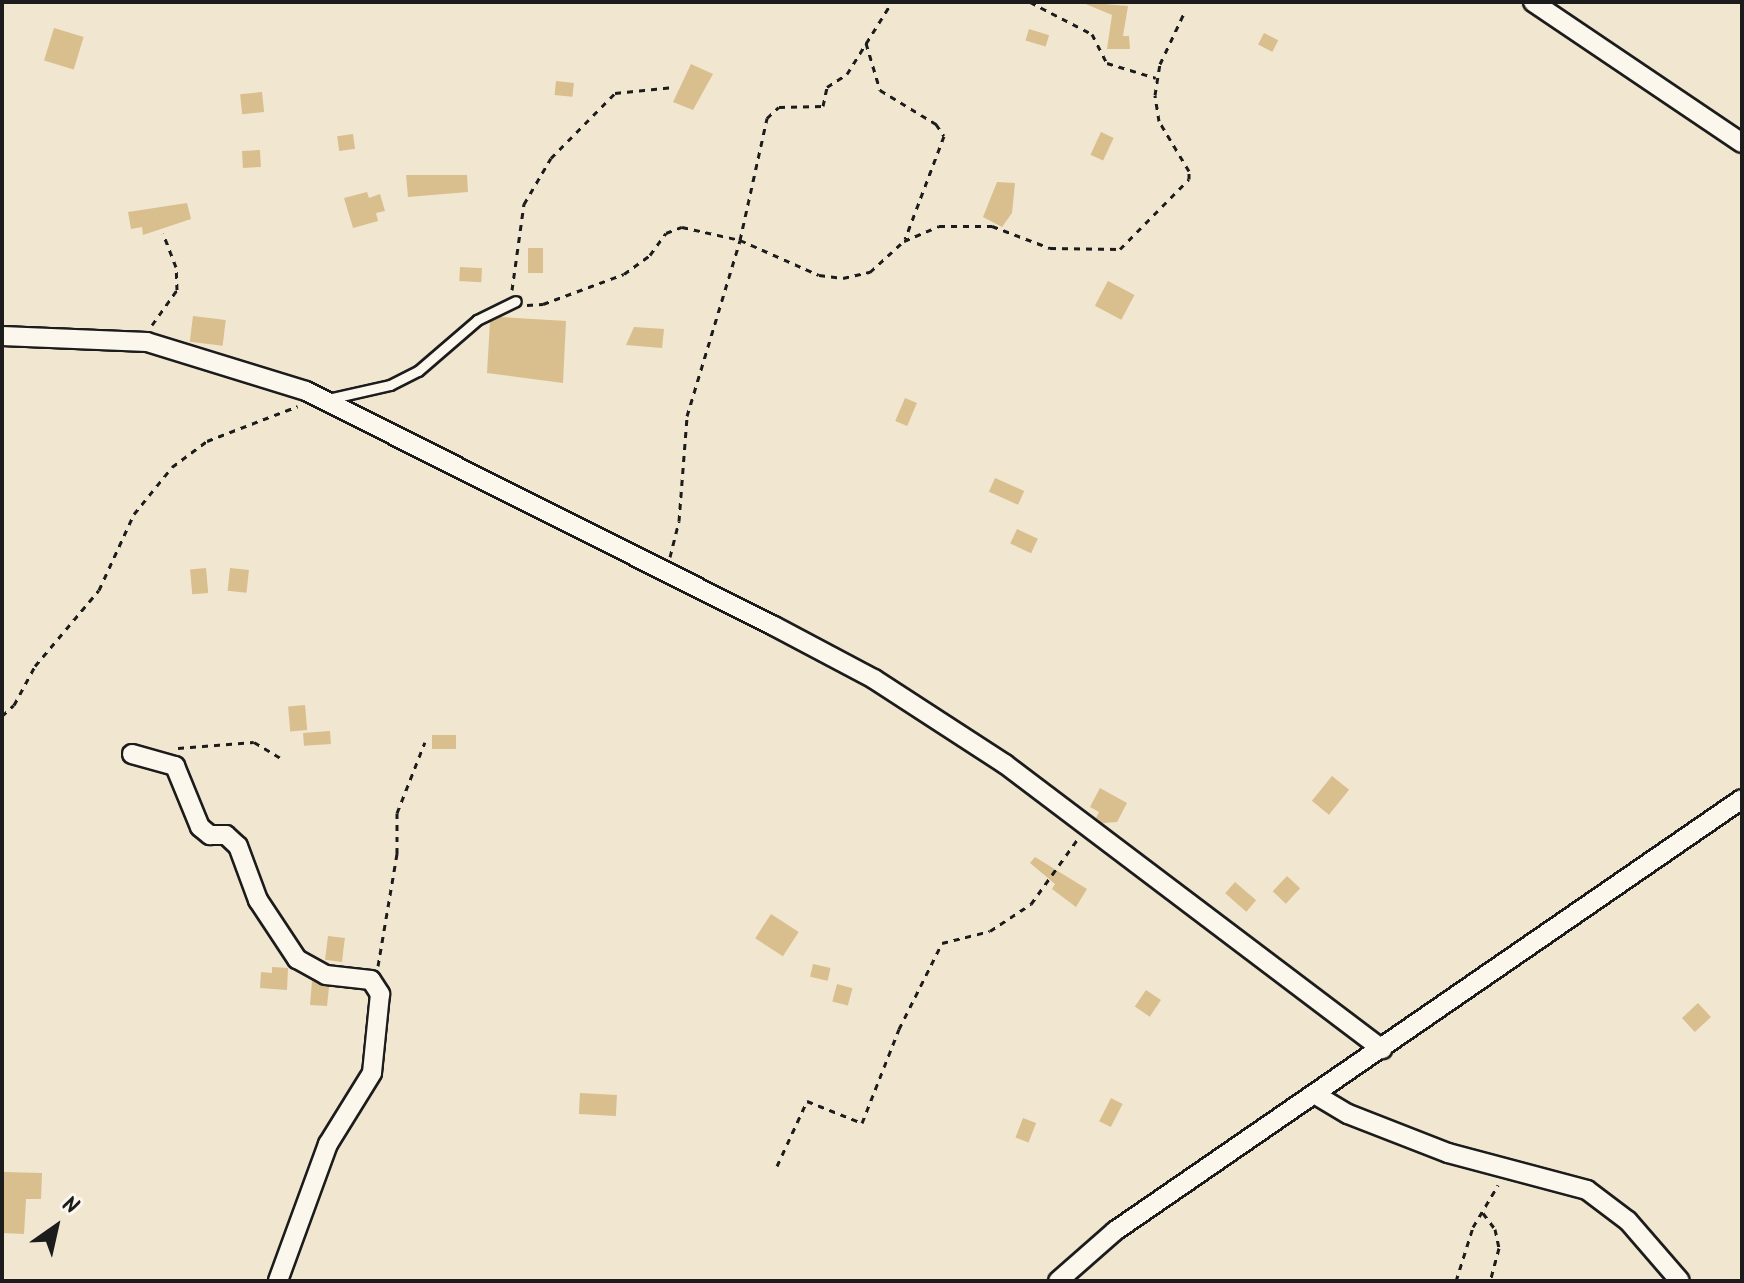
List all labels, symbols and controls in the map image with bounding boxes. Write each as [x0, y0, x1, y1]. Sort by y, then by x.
north arrow [16, 1187, 96, 1267]
text: N [54, 1188, 85, 1225]

